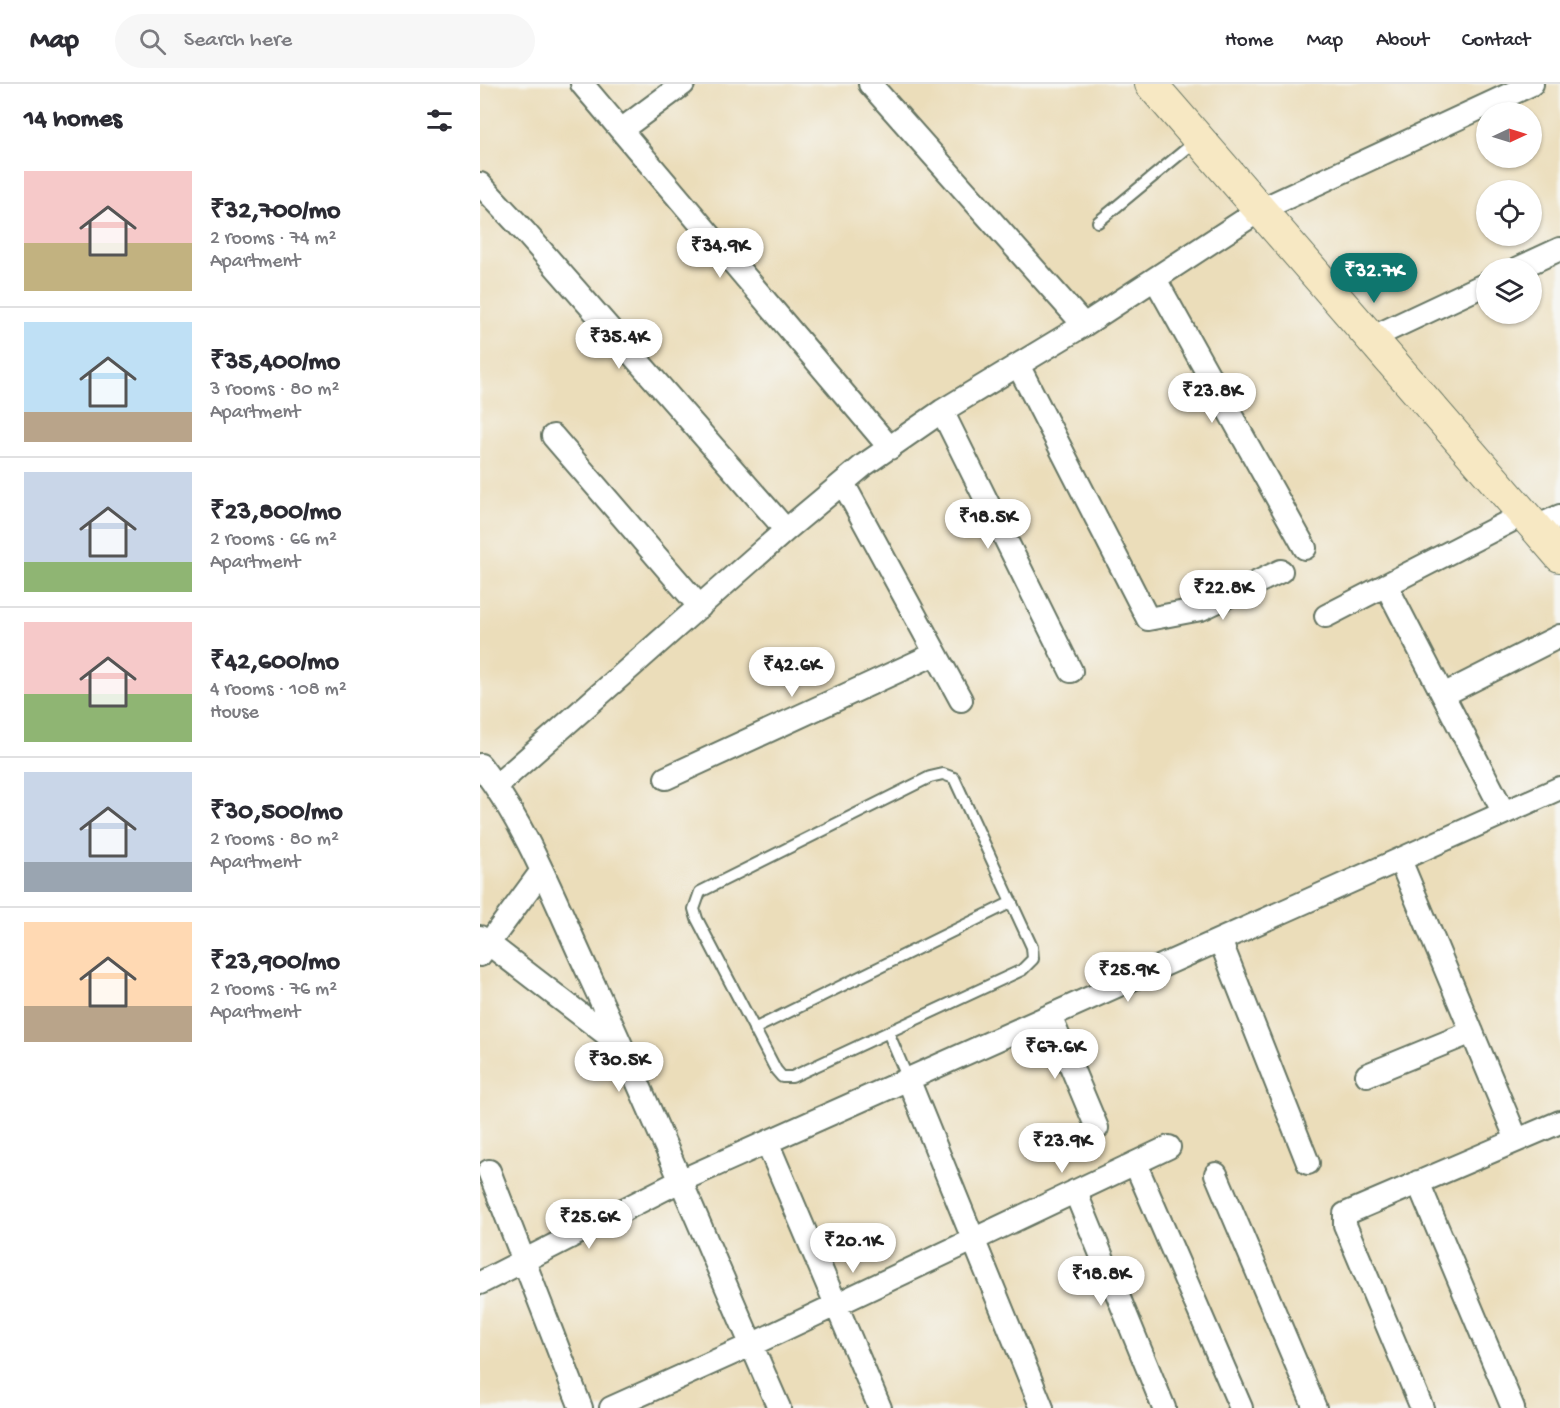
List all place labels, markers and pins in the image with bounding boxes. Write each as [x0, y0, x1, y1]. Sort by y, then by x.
pin: ₹34.9K [671, 228, 769, 279]
pin: ₹32.7K [1325, 253, 1423, 304]
pin: ₹35.4K [570, 319, 668, 370]
pin: ₹23.8K [1163, 373, 1261, 424]
pin: ₹18.5K [939, 499, 1037, 550]
pin: ₹22.8K [1174, 570, 1272, 621]
pin: ₹42.6K [743, 647, 841, 698]
pin: ₹25.9K [1079, 952, 1177, 1003]
pin: ₹67.6K [1006, 1029, 1104, 1080]
pin: ₹30.5K [570, 1042, 668, 1093]
pin: ₹23.9K [1013, 1123, 1111, 1174]
pin: ₹25.6K [540, 1199, 638, 1250]
pin: ₹20.1K [804, 1223, 902, 1274]
pin: ₹18.8K [1052, 1256, 1150, 1307]

